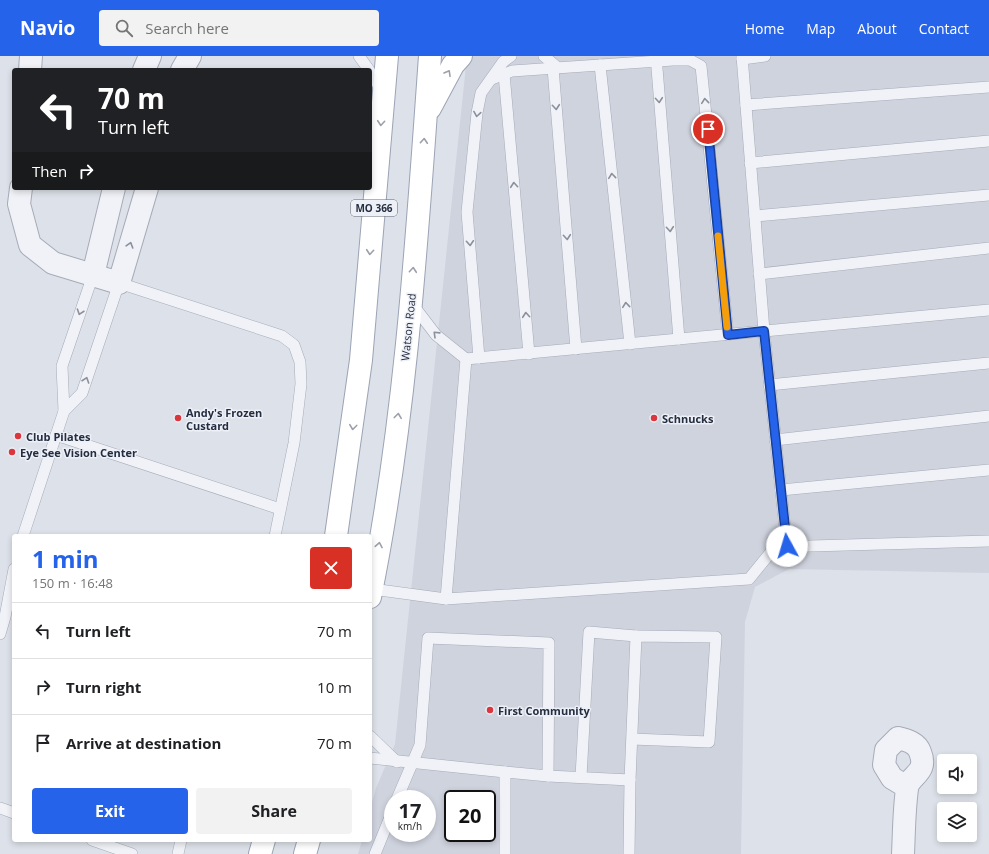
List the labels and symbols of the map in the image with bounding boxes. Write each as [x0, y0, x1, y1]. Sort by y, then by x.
one-way arrow [444, 70, 451, 77]
one-way arrow [655, 97, 664, 103]
one-way arrow [701, 98, 710, 104]
one-way arrow [552, 104, 561, 110]
one-way arrow [473, 111, 482, 117]
pin [691, 112, 725, 146]
one-way arrow [376, 120, 385, 126]
one-way arrow [419, 138, 428, 144]
one-way arrow [608, 173, 617, 179]
one-way arrow [510, 182, 519, 188]
road number: MO 366 [351, 200, 397, 216]
one-way arrow [665, 226, 674, 232]
one-way arrow [562, 234, 571, 240]
one-way arrow [465, 240, 474, 246]
one-way arrow [125, 242, 134, 249]
one-way arrow [366, 249, 375, 255]
one-way arrow [409, 267, 418, 273]
street label: Watson Road [397, 292, 419, 362]
one-way arrow [622, 302, 631, 308]
one-way arrow [76, 309, 85, 316]
one-way arrow [521, 312, 530, 318]
one-way arrow [433, 331, 441, 339]
one-way arrow [81, 377, 90, 384]
place label: Andy's Frozen Custard [186, 405, 262, 433]
place label: Schnucks [662, 411, 714, 426]
marker: Andy's Frozen Custard [173, 413, 183, 423]
one-way arrow [393, 413, 402, 419]
marker: Schnucks [649, 413, 659, 423]
one-way arrow [349, 424, 358, 430]
place label: Club Pilates [26, 429, 91, 444]
marker: Club Pilates [13, 431, 23, 441]
place label: Eye See Vision Center [20, 445, 137, 460]
marker: Eye See Vision Center [7, 447, 17, 457]
position arrow [766, 525, 808, 567]
one-way arrow [375, 542, 383, 548]
place label: First Community [498, 703, 591, 718]
marker: First Community [485, 705, 495, 715]
speed limit sign: 20 [444, 790, 496, 842]

